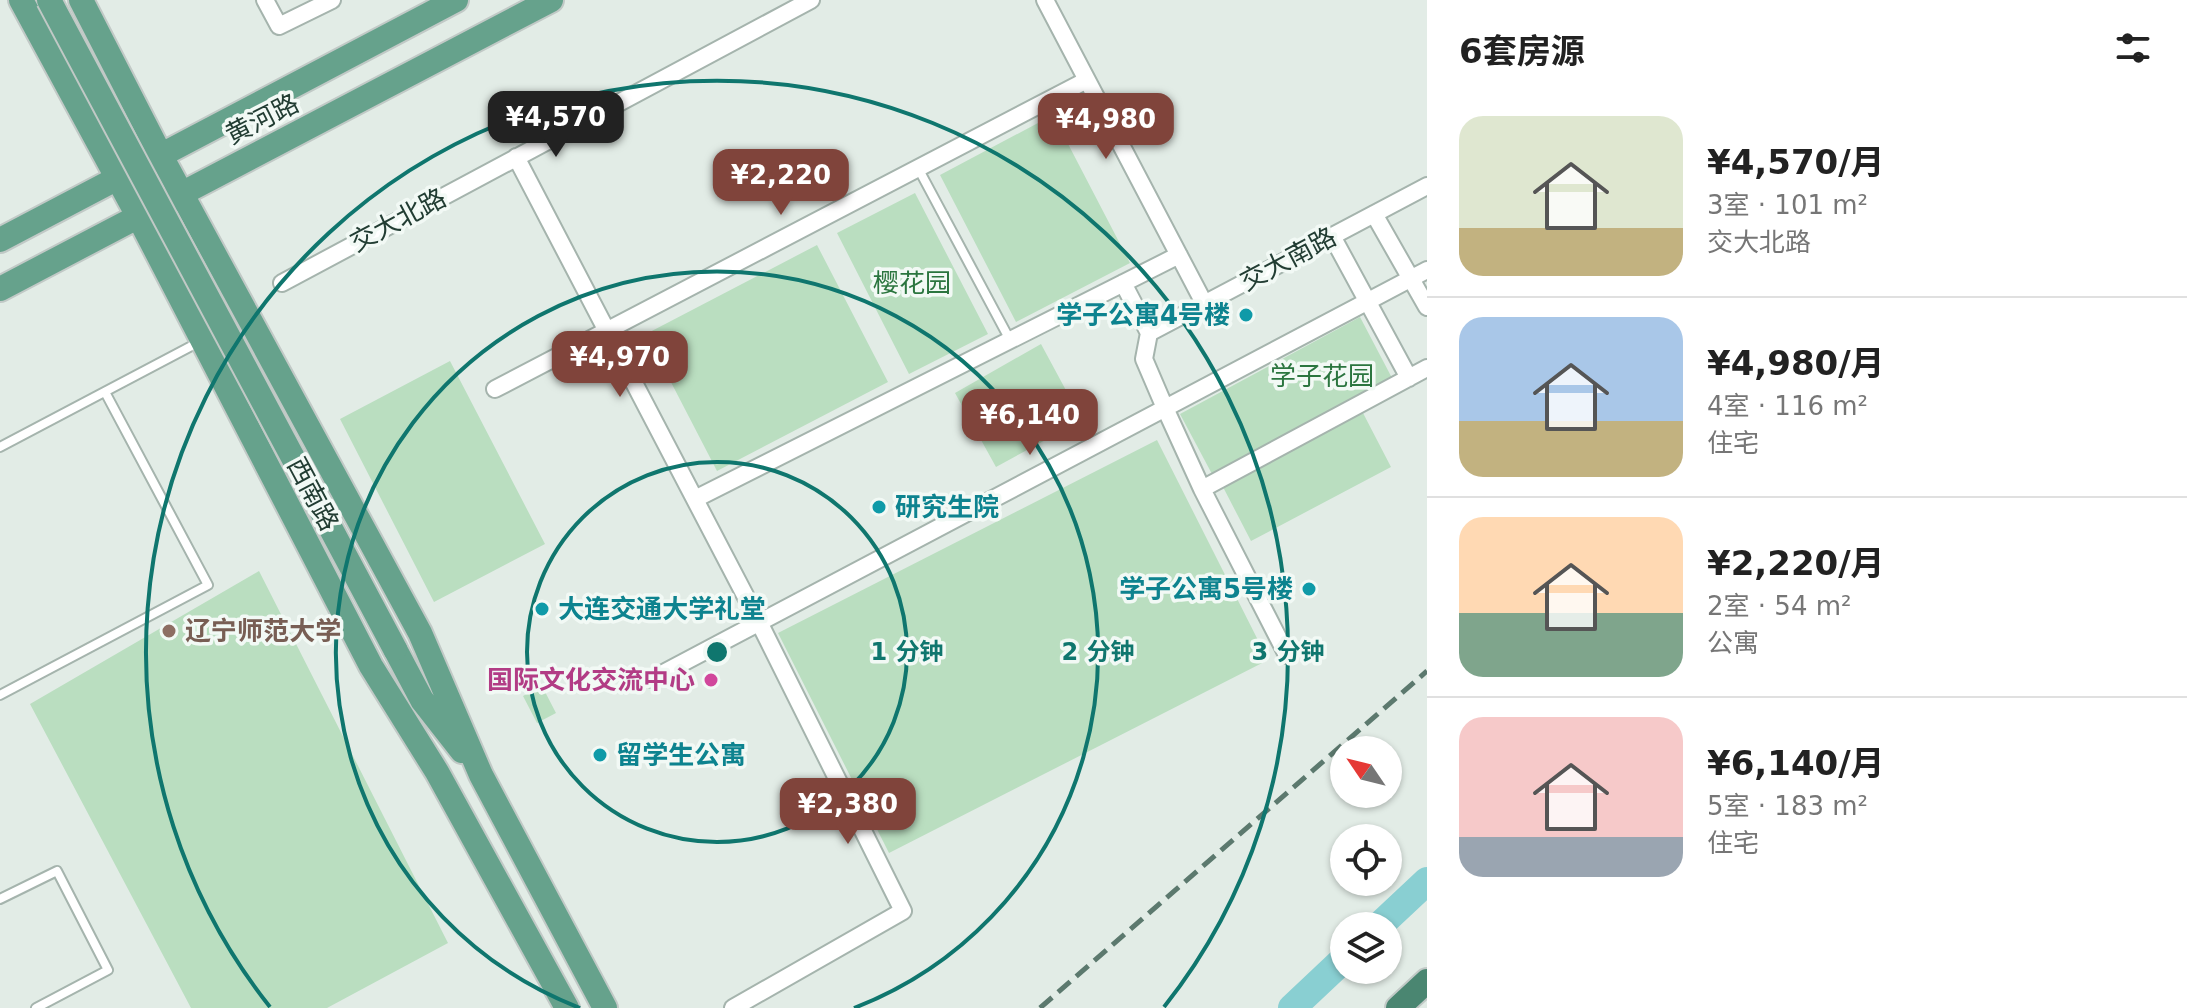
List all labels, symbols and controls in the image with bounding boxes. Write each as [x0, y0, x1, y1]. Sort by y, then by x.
icon: filters [2111, 26, 2155, 70]
text: 6套房源 [1459, 31, 1585, 71]
street label: 黄河路 [220, 88, 304, 150]
pin: ¥4,570 [491, 91, 621, 159]
pin: ¥4,980 [1041, 93, 1171, 161]
text: ¥4,570 [506, 102, 606, 132]
text: ¥4,980 [1056, 104, 1156, 134]
text: ¥4,570/月 [1707, 142, 1885, 182]
icon: home [1523, 148, 1619, 244]
pin: ¥2,220 [716, 149, 846, 217]
text: ¥2,220 [731, 160, 831, 190]
street label: 交大北路 [345, 182, 451, 258]
text: 3室 · 101 m² [1707, 190, 1868, 220]
street label: 交大南路 [1235, 221, 1341, 297]
text: 交大北路 [1707, 227, 1811, 257]
park label: 樱花园 [873, 268, 951, 298]
place label: 学子公寓4号楼 [1056, 300, 1230, 330]
marker: 学子公寓4号楼 [1237, 306, 1255, 324]
pin: ¥4,970 [555, 331, 685, 399]
text: ¥4,970 [570, 342, 670, 372]
text: ¥4,980/月 [1707, 343, 1885, 383]
icon: home [1523, 349, 1619, 445]
park label: 学子花园 [1270, 361, 1374, 391]
pin: ¥6,140 [965, 389, 1095, 457]
text: 4室 · 116 m² [1707, 391, 1868, 421]
text: ¥6,140 [980, 400, 1080, 430]
text: 住宅 [1707, 428, 1759, 458]
street label: 西南路 [281, 453, 345, 535]
place label: 研究生院 [895, 492, 999, 522]
marker: 研究生院 [870, 498, 888, 516]
text: ¥2,220/月 [1707, 543, 1885, 583]
icon: home [1523, 549, 1619, 645]
place label: 学子公寓5号楼 [1119, 574, 1293, 604]
marker: 学子公寓5号楼 [1300, 580, 1318, 598]
text: 2室 · 54 m² [1707, 591, 1851, 621]
place label: 大连交通大学礼堂 [558, 594, 766, 624]
marker: 大连交通大学礼堂 [533, 600, 551, 618]
place label: 辽宁师范大学 [185, 616, 341, 646]
marker: 辽宁师范大学 [160, 622, 178, 640]
text: 公寓 [1707, 628, 1759, 658]
centre of rings [703, 638, 731, 666]
text: 1 分钟 [870, 638, 944, 666]
text: 2 分钟 [1061, 638, 1135, 666]
text: 3 分钟 [1251, 638, 1325, 666]
place label: 国际文化交流中心 [487, 665, 695, 695]
marker: 国际文化交流中心 [702, 671, 720, 689]
north arrow [1330, 736, 1402, 808]
map controls [1330, 736, 1402, 984]
place label: 留学生公寓 [616, 740, 746, 770]
text: ¥6,140/月 [1707, 743, 1885, 783]
marker: 留学生公寓 [591, 746, 609, 764]
icon: home [1523, 749, 1619, 845]
pin: ¥2,380 [783, 778, 913, 846]
text: ¥2,380 [798, 789, 898, 819]
text: 5室 · 183 m² [1707, 791, 1868, 821]
button: locate [1330, 824, 1402, 896]
text: 住宅 [1707, 828, 1759, 858]
button: layers [1330, 912, 1402, 984]

